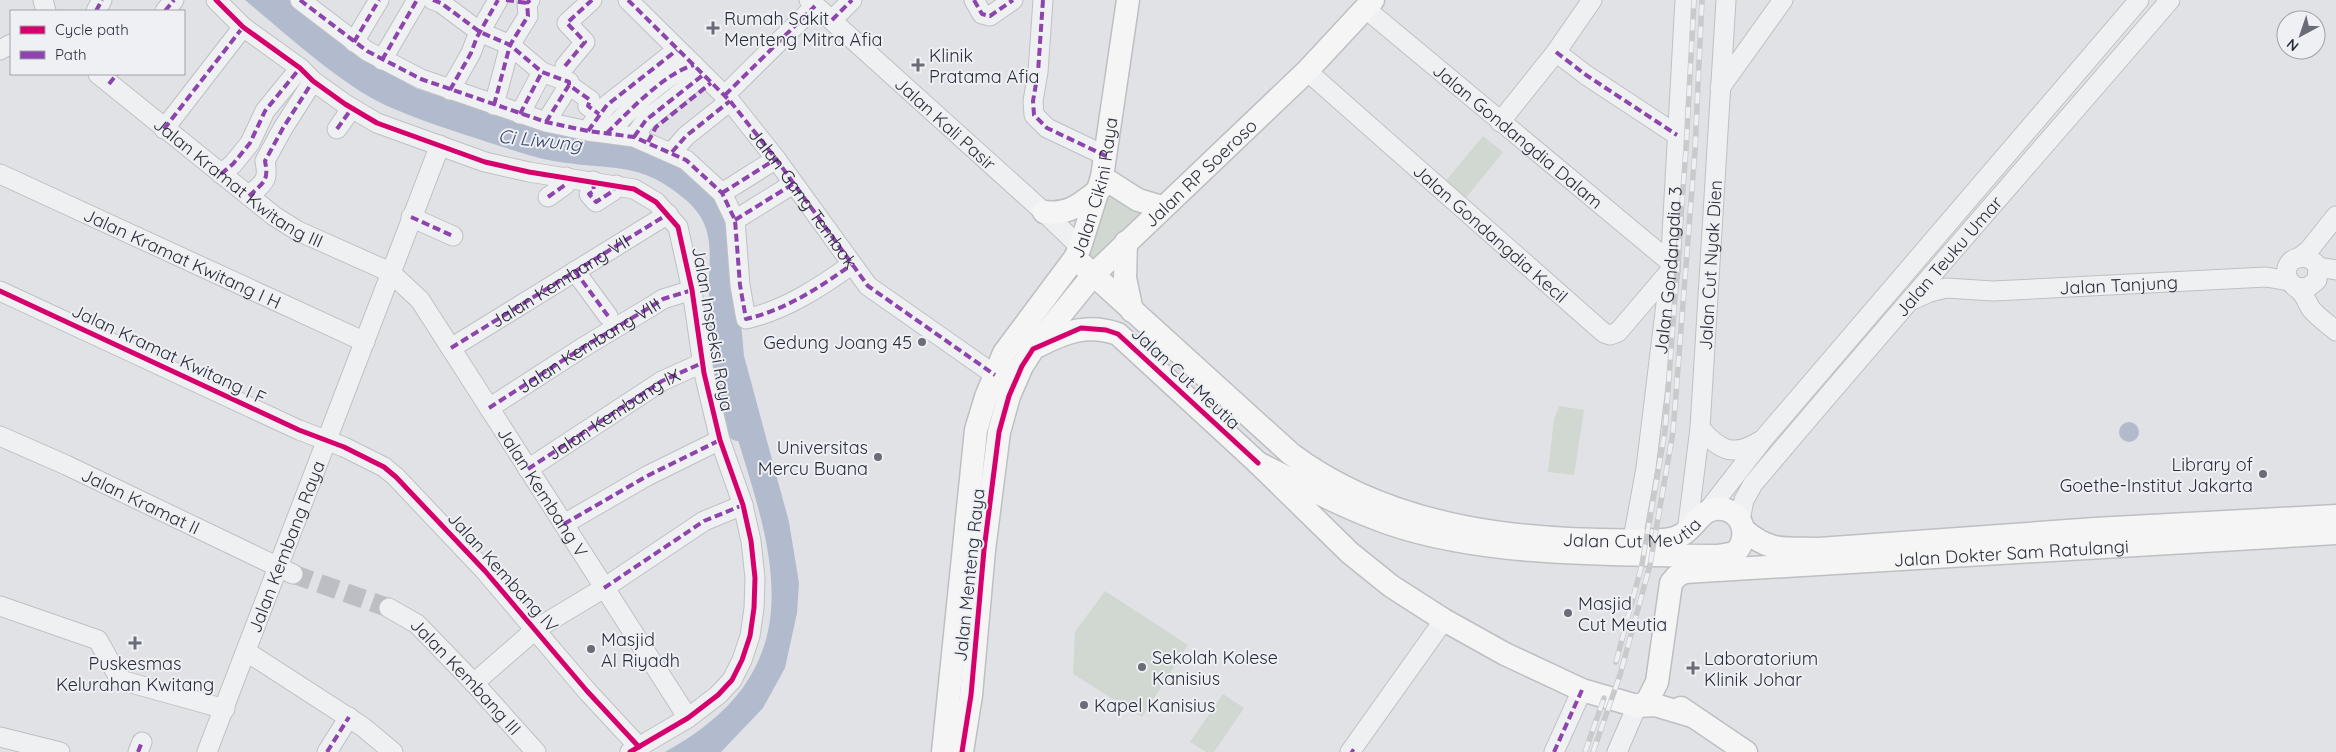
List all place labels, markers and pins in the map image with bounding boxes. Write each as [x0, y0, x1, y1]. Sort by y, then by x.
place label: Rumah Sakit Menteng Mitra Afia [724, 7, 882, 51]
marker: Rumah Sakit Menteng Mitra Afia [706, 21, 720, 35]
place label: Klinik Pratama Afia [929, 44, 1039, 88]
marker: Klinik Pratama Afia [911, 58, 925, 72]
place label: Gedung Joang 45 [763, 331, 912, 354]
marker: Gedung Joang 45 [916, 336, 928, 348]
place label: Universitas Mercu Buana [758, 436, 868, 480]
marker: Universitas Mercu Buana [872, 451, 884, 463]
place label: Library of Goethe-Institut Jakarta [2060, 453, 2254, 497]
marker: Library of Goethe-Institut Jakarta [2257, 468, 2269, 480]
place label: Masjid Cut Meutia [1578, 592, 1667, 636]
marker: Masjid Cut Meutia [1562, 607, 1574, 619]
place label: Masjid Al Riyadh [601, 628, 680, 672]
marker: Puskesmas Kelurahan Kwitang [128, 636, 142, 650]
marker: Masjid Al Riyadh [585, 643, 597, 655]
place label: Sekolah Kolese Kanisius [1152, 646, 1278, 690]
place label: Laboratorium Klinik Johar [1704, 647, 1818, 691]
place label: Puskesmas Kelurahan Kwitang [56, 652, 214, 696]
marker: Sekolah Kolese Kanisius [1136, 661, 1148, 673]
marker: Laboratorium Klinik Johar [1686, 661, 1700, 675]
place label: Kapel Kanisius [1094, 694, 1215, 717]
marker: Kapel Kanisius [1078, 699, 1090, 711]

